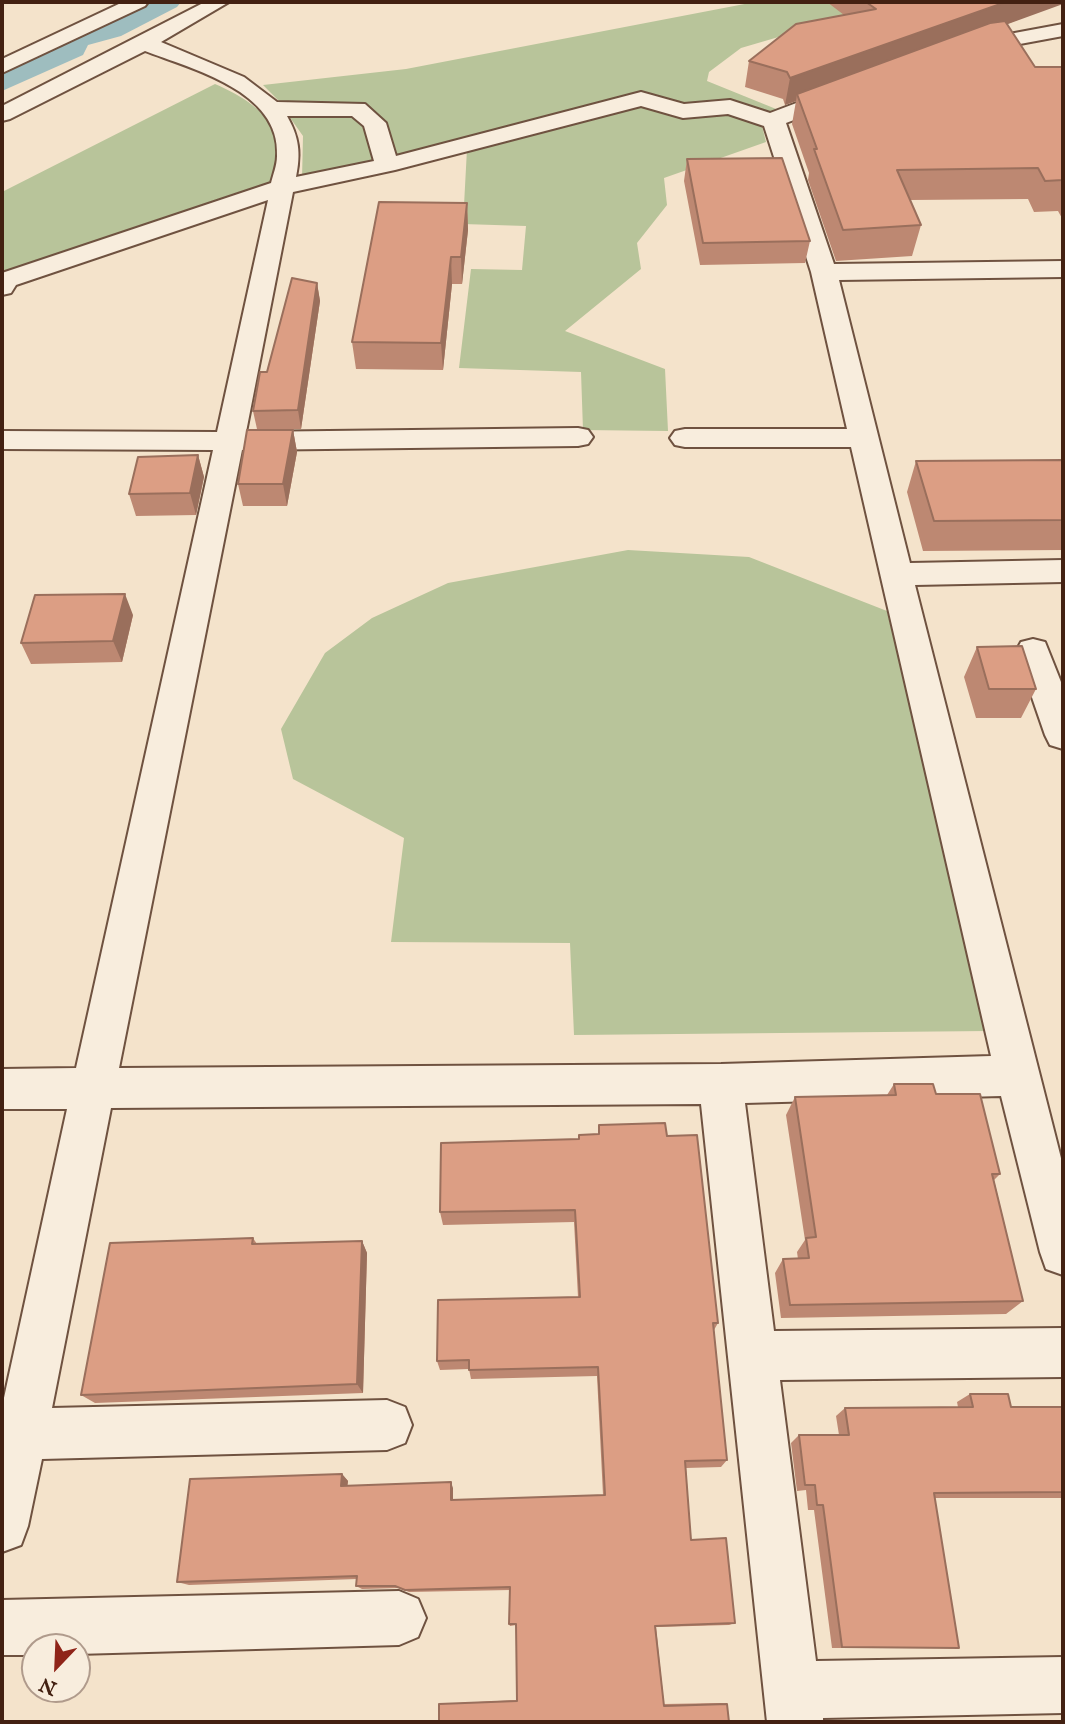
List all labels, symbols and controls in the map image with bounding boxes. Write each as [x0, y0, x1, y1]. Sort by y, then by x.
north arrow [21, 1633, 91, 1703]
text: N [36, 1671, 61, 1700]

